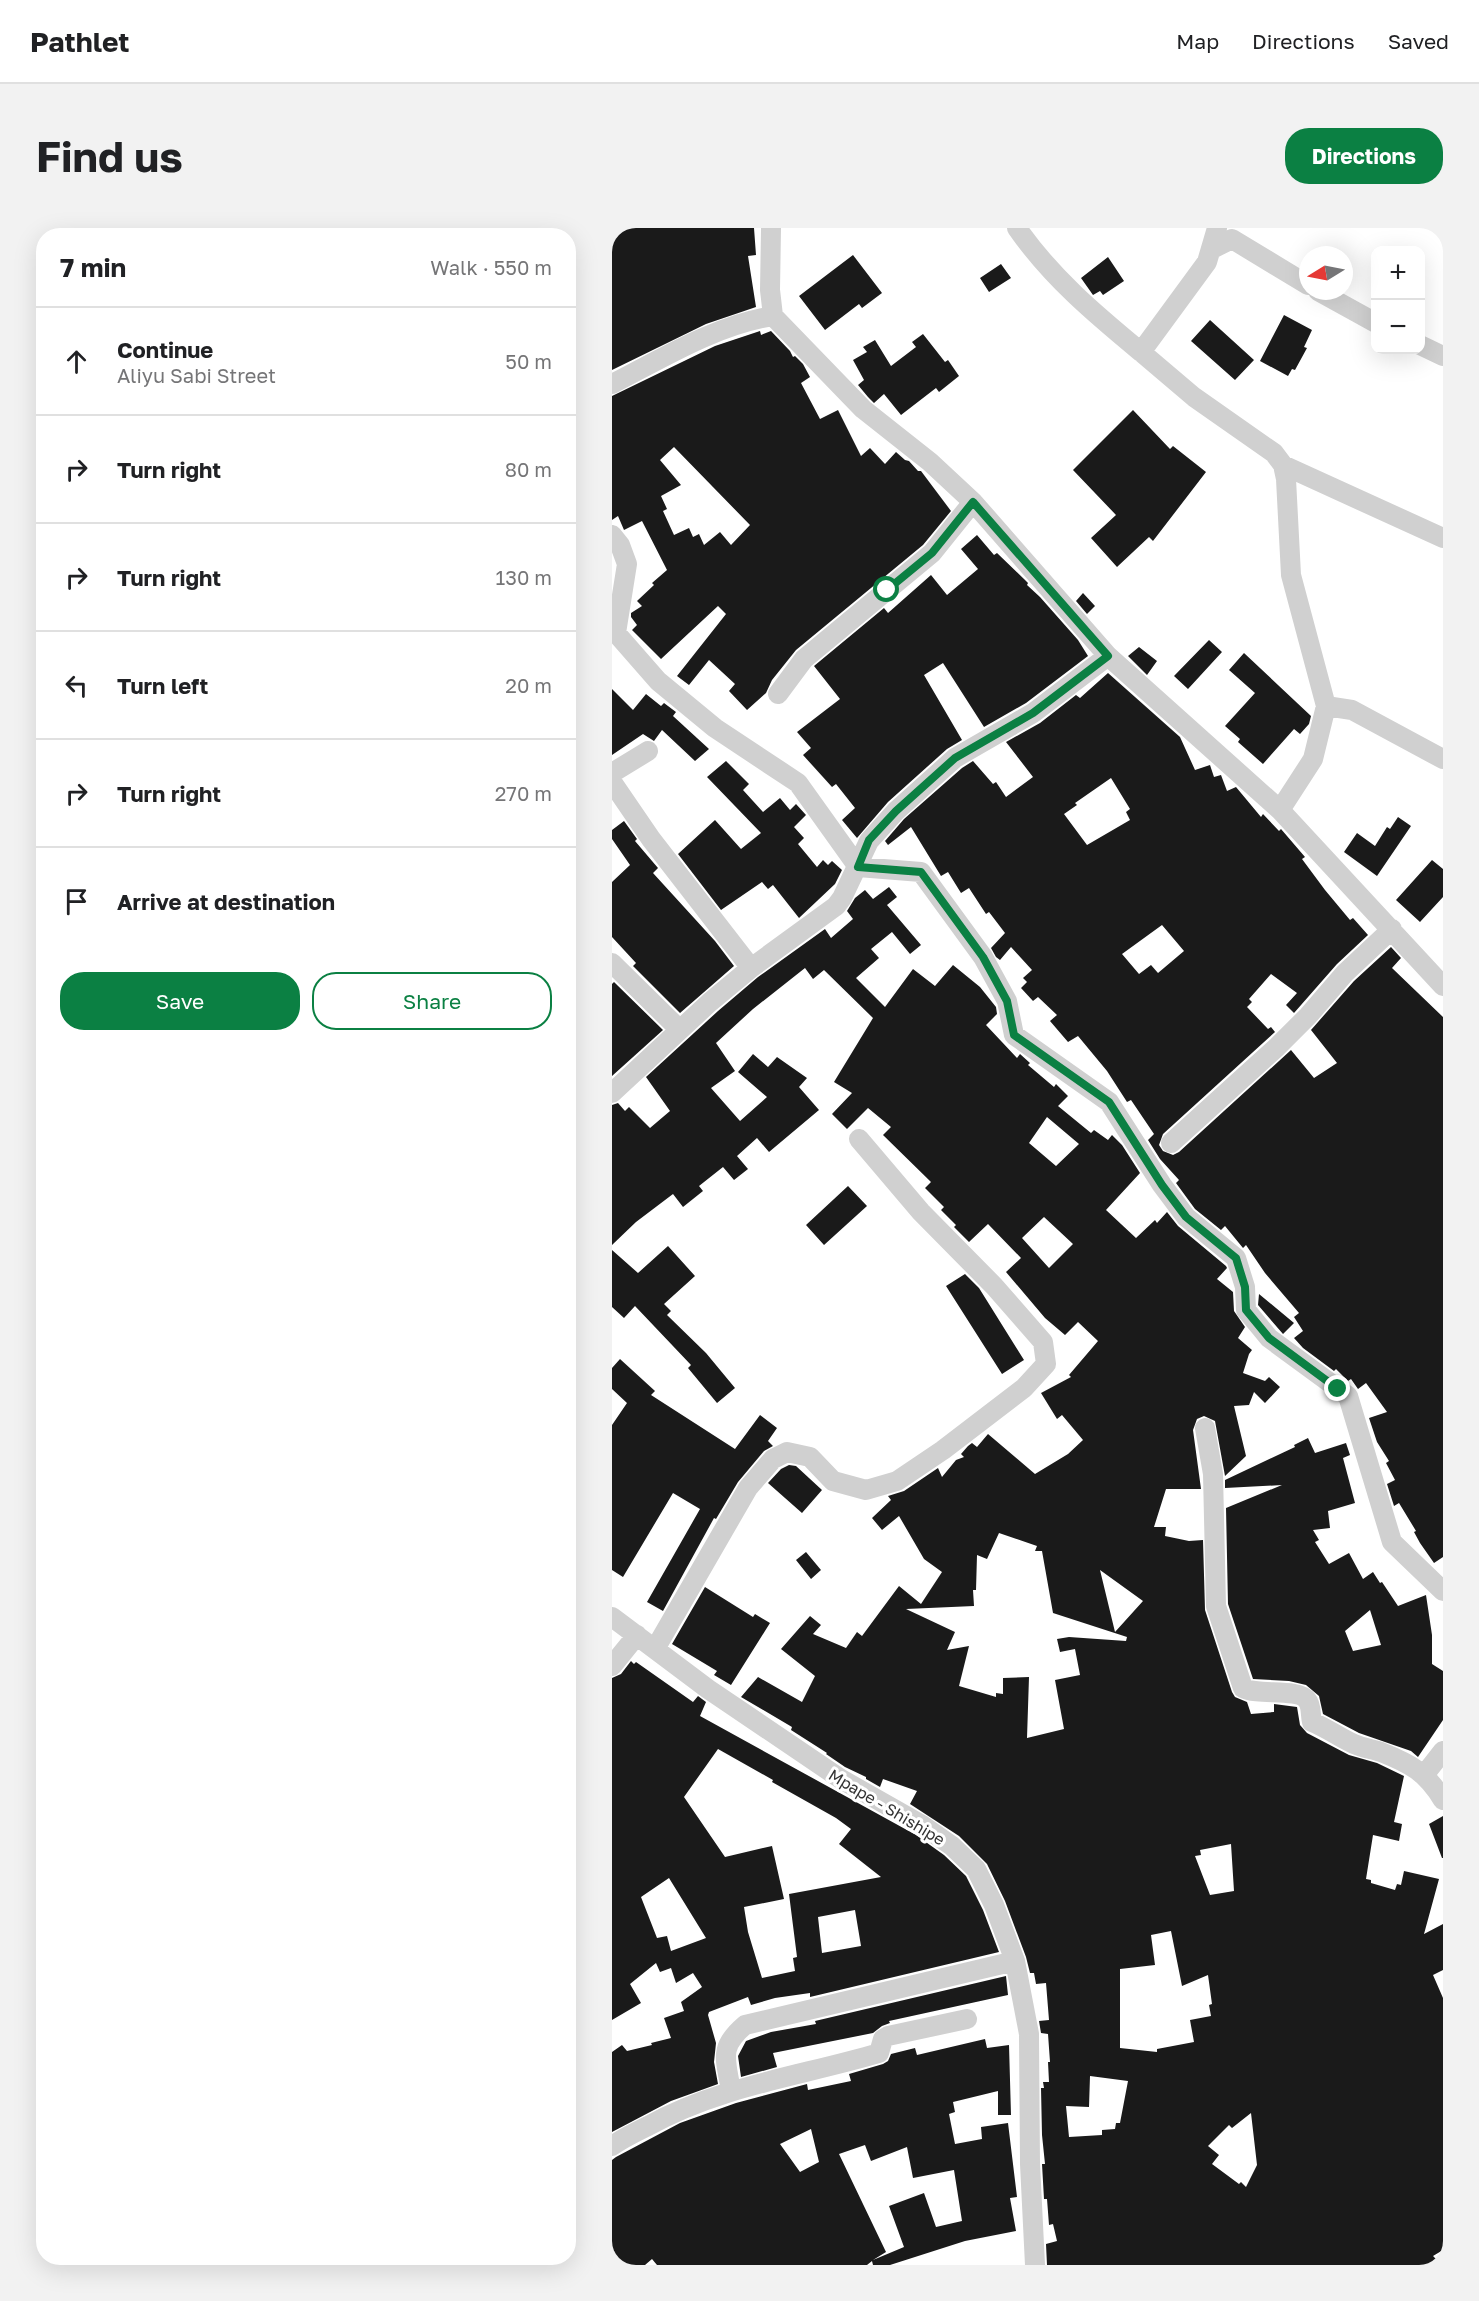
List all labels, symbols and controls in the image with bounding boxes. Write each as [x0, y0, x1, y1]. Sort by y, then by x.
text: Pathlet [30, 25, 130, 58]
text: Map [1176, 28, 1219, 54]
text: Directions [1252, 28, 1355, 54]
text: Saved [1388, 28, 1449, 54]
button: Directions [1285, 128, 1443, 184]
text: Find us [36, 131, 183, 181]
north arrow [1299, 246, 1353, 300]
map controls [1371, 246, 1425, 354]
button: + [1371, 246, 1425, 300]
text: 7 min [60, 252, 126, 283]
text: Walk · 550 m [430, 255, 552, 279]
button: − [1371, 300, 1425, 354]
text: Continue [117, 336, 213, 363]
icon: ahead [60, 345, 93, 378]
text: 50 m [505, 349, 552, 373]
text: Aliyu Sabi Street [117, 363, 276, 387]
icon: right [60, 453, 93, 486]
text: Turn right [117, 456, 221, 483]
text: 80 m [505, 457, 552, 481]
icon: right [60, 561, 93, 594]
text: Turn right [117, 564, 221, 591]
text: 130 m [496, 565, 552, 589]
route start [873, 576, 899, 602]
icon: left [60, 669, 93, 702]
text: Turn left [117, 672, 208, 699]
text: 20 m [505, 673, 552, 697]
icon: right [60, 777, 93, 810]
text: Turn right [117, 780, 221, 807]
text: 270 m [495, 781, 552, 805]
icon: arrive [60, 885, 93, 918]
text: Arrive at destination [117, 888, 335, 915]
button: Save [60, 972, 300, 1030]
button: Share [312, 972, 552, 1030]
route end [1324, 1375, 1350, 1401]
street label: Mpape - Shishipe [825, 1764, 949, 1850]

